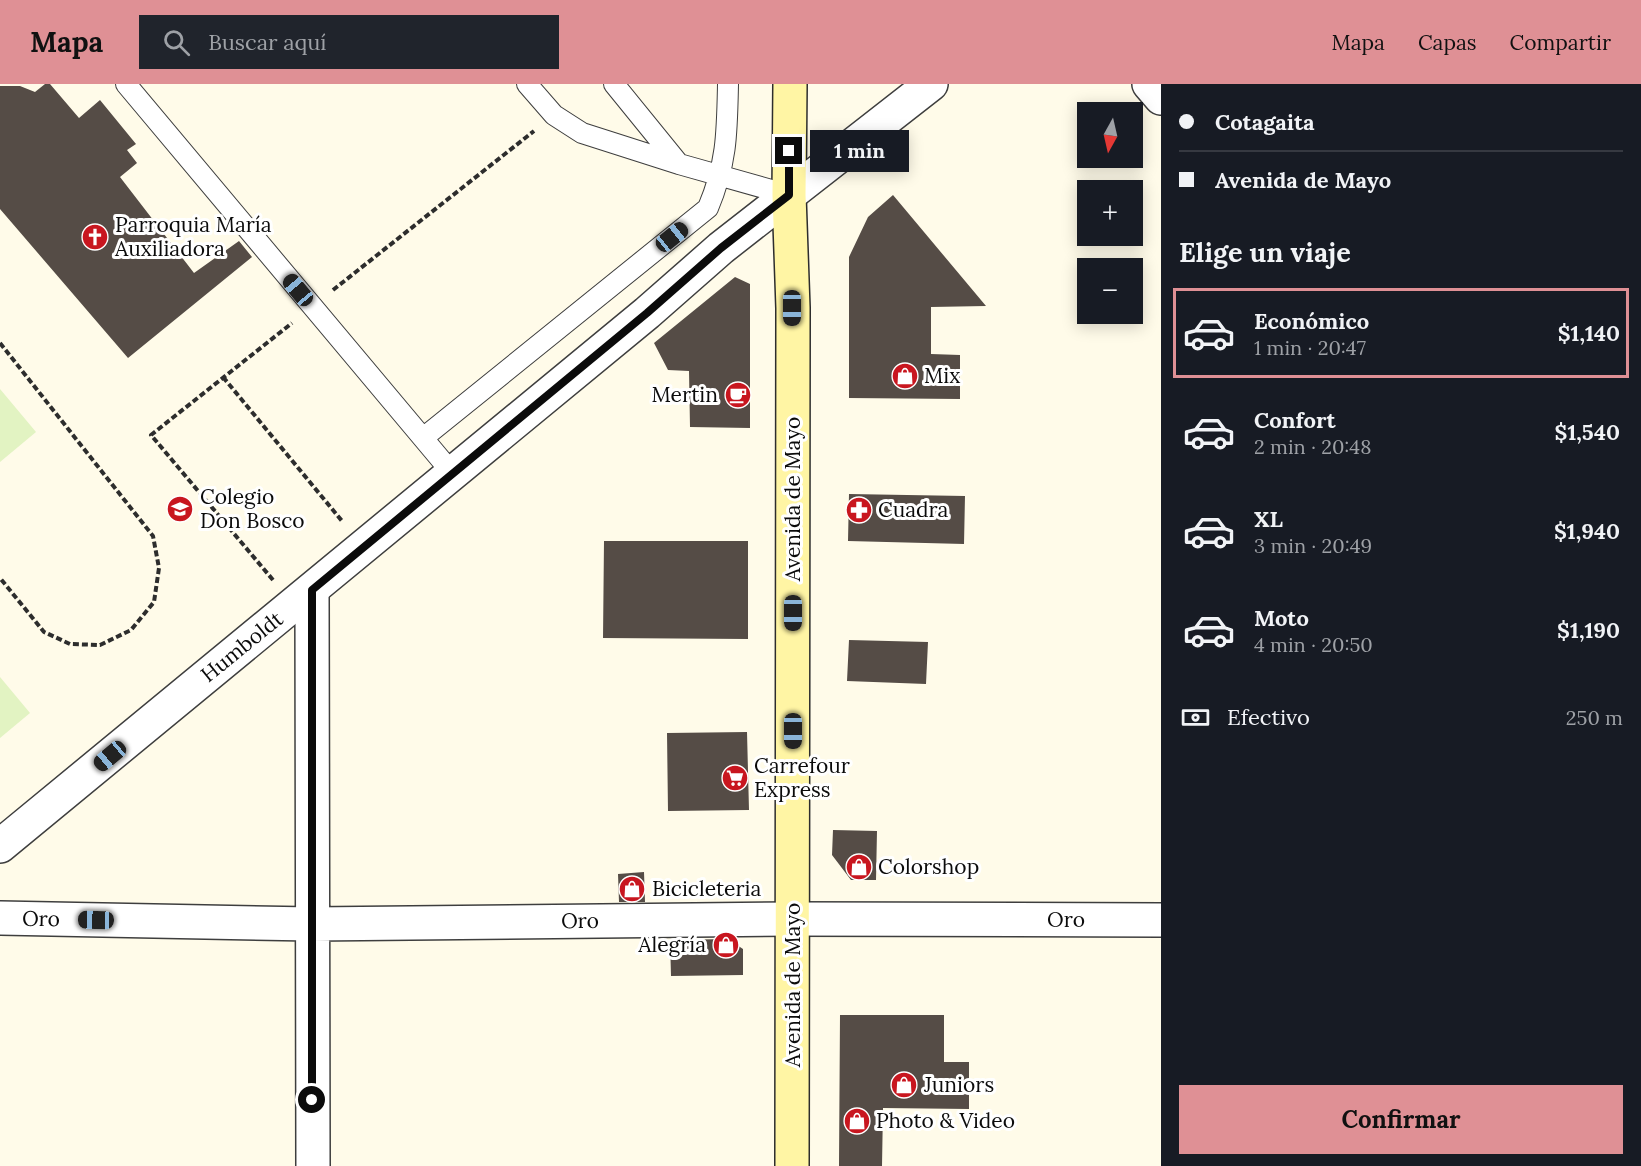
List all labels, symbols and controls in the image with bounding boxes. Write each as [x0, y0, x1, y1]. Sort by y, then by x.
search box [139, 15, 559, 69]
text: Mapa [30, 24, 103, 60]
icon: search [160, 26, 193, 59]
text: Buscar aquí [208, 28, 327, 56]
text: Mapa [1331, 29, 1385, 56]
text: Capas [1418, 29, 1477, 56]
text: Compartir [1510, 29, 1611, 56]
north arrow [1077, 102, 1143, 168]
map controls [1077, 102, 1143, 324]
text: Cotagaita [1215, 108, 1315, 136]
callout: 1 min [810, 130, 909, 172]
route end [775, 137, 802, 164]
text: 1 min [834, 138, 885, 163]
text: Avenida de Mayo [1215, 166, 1391, 194]
button: + [1077, 180, 1143, 246]
place label: Parroquia María Auxiliadora [114, 211, 272, 262]
car [652, 219, 692, 255]
church icon: Parroquia María Auxiliadora [80, 222, 110, 252]
text: Elige un viaje [1179, 235, 1351, 269]
button: − [1077, 258, 1143, 324]
car [280, 270, 316, 310]
car [783, 290, 801, 326]
icon: car [1182, 306, 1236, 360]
text: Económico [1254, 307, 1369, 335]
text: $1,140 [1558, 319, 1620, 347]
text: 1 min · 20:47 [1254, 335, 1366, 360]
shop icon: Mix [890, 361, 920, 391]
place label: Mix [924, 362, 960, 389]
cafe icon: Mertin [723, 380, 753, 410]
place label: Mertin [651, 381, 718, 408]
icon: car [1182, 405, 1236, 459]
text: Confort [1254, 406, 1336, 434]
street label: Avenida de Mayo [779, 417, 806, 582]
text: $1,540 [1554, 418, 1620, 446]
text: 2 min · 20:48 [1254, 434, 1371, 459]
place label: Colegio Don Bosco [200, 483, 305, 534]
school or university icon: Colegio Don Bosco [165, 494, 195, 524]
pharmacy icon: Cuadra [844, 495, 874, 525]
place label: Cuadra [878, 496, 949, 523]
icon: car [1182, 504, 1236, 558]
text: XL [1254, 505, 1283, 533]
text: $1,940 [1554, 517, 1620, 545]
text: 3 min · 20:49 [1254, 533, 1372, 558]
car [784, 595, 802, 631]
icon: car [1182, 603, 1236, 657]
text: Moto [1254, 604, 1309, 632]
street label: Humboldt [195, 605, 289, 688]
text: $1,190 [1557, 616, 1620, 644]
text: 4 min · 20:50 [1254, 632, 1373, 657]
icon: cash [1179, 701, 1212, 734]
text: Efectivo [1227, 703, 1310, 731]
text: 250 m [1566, 705, 1623, 730]
car [784, 713, 802, 749]
car [90, 738, 130, 774]
place label: Carrefour Express [754, 752, 850, 803]
supermarket icon: Carrefour Express [720, 763, 750, 793]
shop icon: Colorshop [844, 852, 874, 882]
place label: Colorshop [878, 853, 979, 880]
shop icon: Bicicleteria [617, 874, 647, 904]
place label: Bicicleteria [652, 875, 761, 902]
street label: Avenida de Mayo [779, 903, 806, 1068]
street label: Oro [22, 905, 60, 932]
street label: Oro [1047, 906, 1085, 933]
street label: Oro [561, 907, 599, 934]
car [78, 911, 114, 929]
shop icon: Alegría [711, 930, 741, 960]
place label: Alegría [637, 931, 706, 958]
shop icon: Juniors [889, 1070, 919, 1100]
place label: Juniors [923, 1071, 994, 1098]
button: Confirmar [1179, 1085, 1623, 1154]
route start [298, 1086, 325, 1113]
shop icon: Photo & Video [842, 1106, 872, 1136]
place label: Photo & Video [876, 1107, 1015, 1134]

